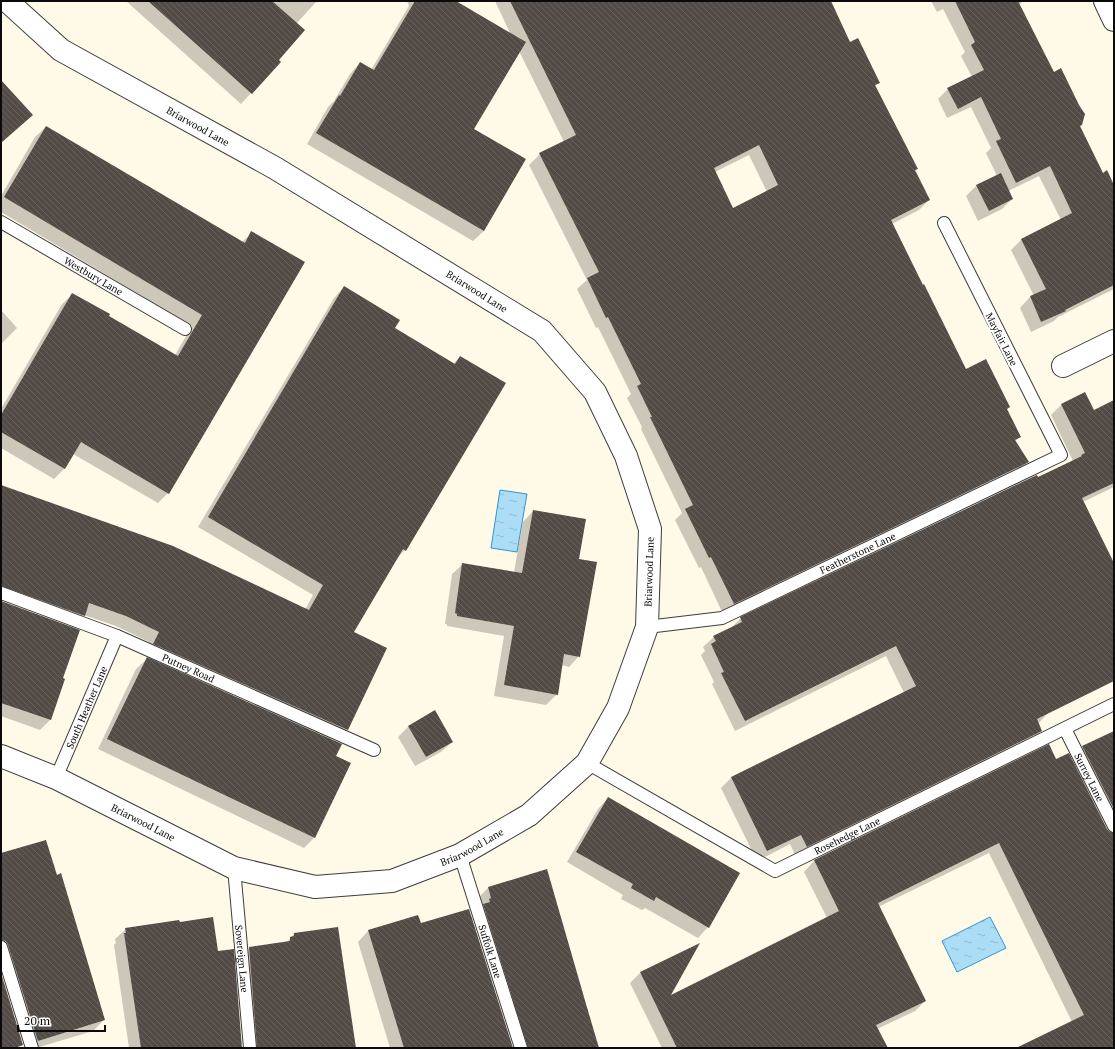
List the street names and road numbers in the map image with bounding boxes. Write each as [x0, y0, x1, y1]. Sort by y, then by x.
street label: Briarwood Lane [164, 104, 231, 149]
street label: Westbury Lane [61, 254, 125, 298]
street label: Briarwood Lane [444, 267, 510, 315]
street label: Mayfair Lane [983, 310, 1021, 368]
street label: Featherstone Lane [818, 530, 898, 577]
street label: Briarwood Lane [642, 537, 657, 607]
street label: Putney Road [160, 651, 217, 686]
street label: South Heather Lane [63, 664, 110, 751]
street label: Surrey Lane [1071, 751, 1107, 804]
street label: Briarwood Lane [109, 801, 177, 844]
street label: Rosehedge Lane [812, 814, 882, 858]
street label: Briarwood Lane [438, 825, 506, 869]
street label: Suffolk Lane [475, 923, 505, 980]
street label: Sovereign Lane [232, 924, 251, 993]

